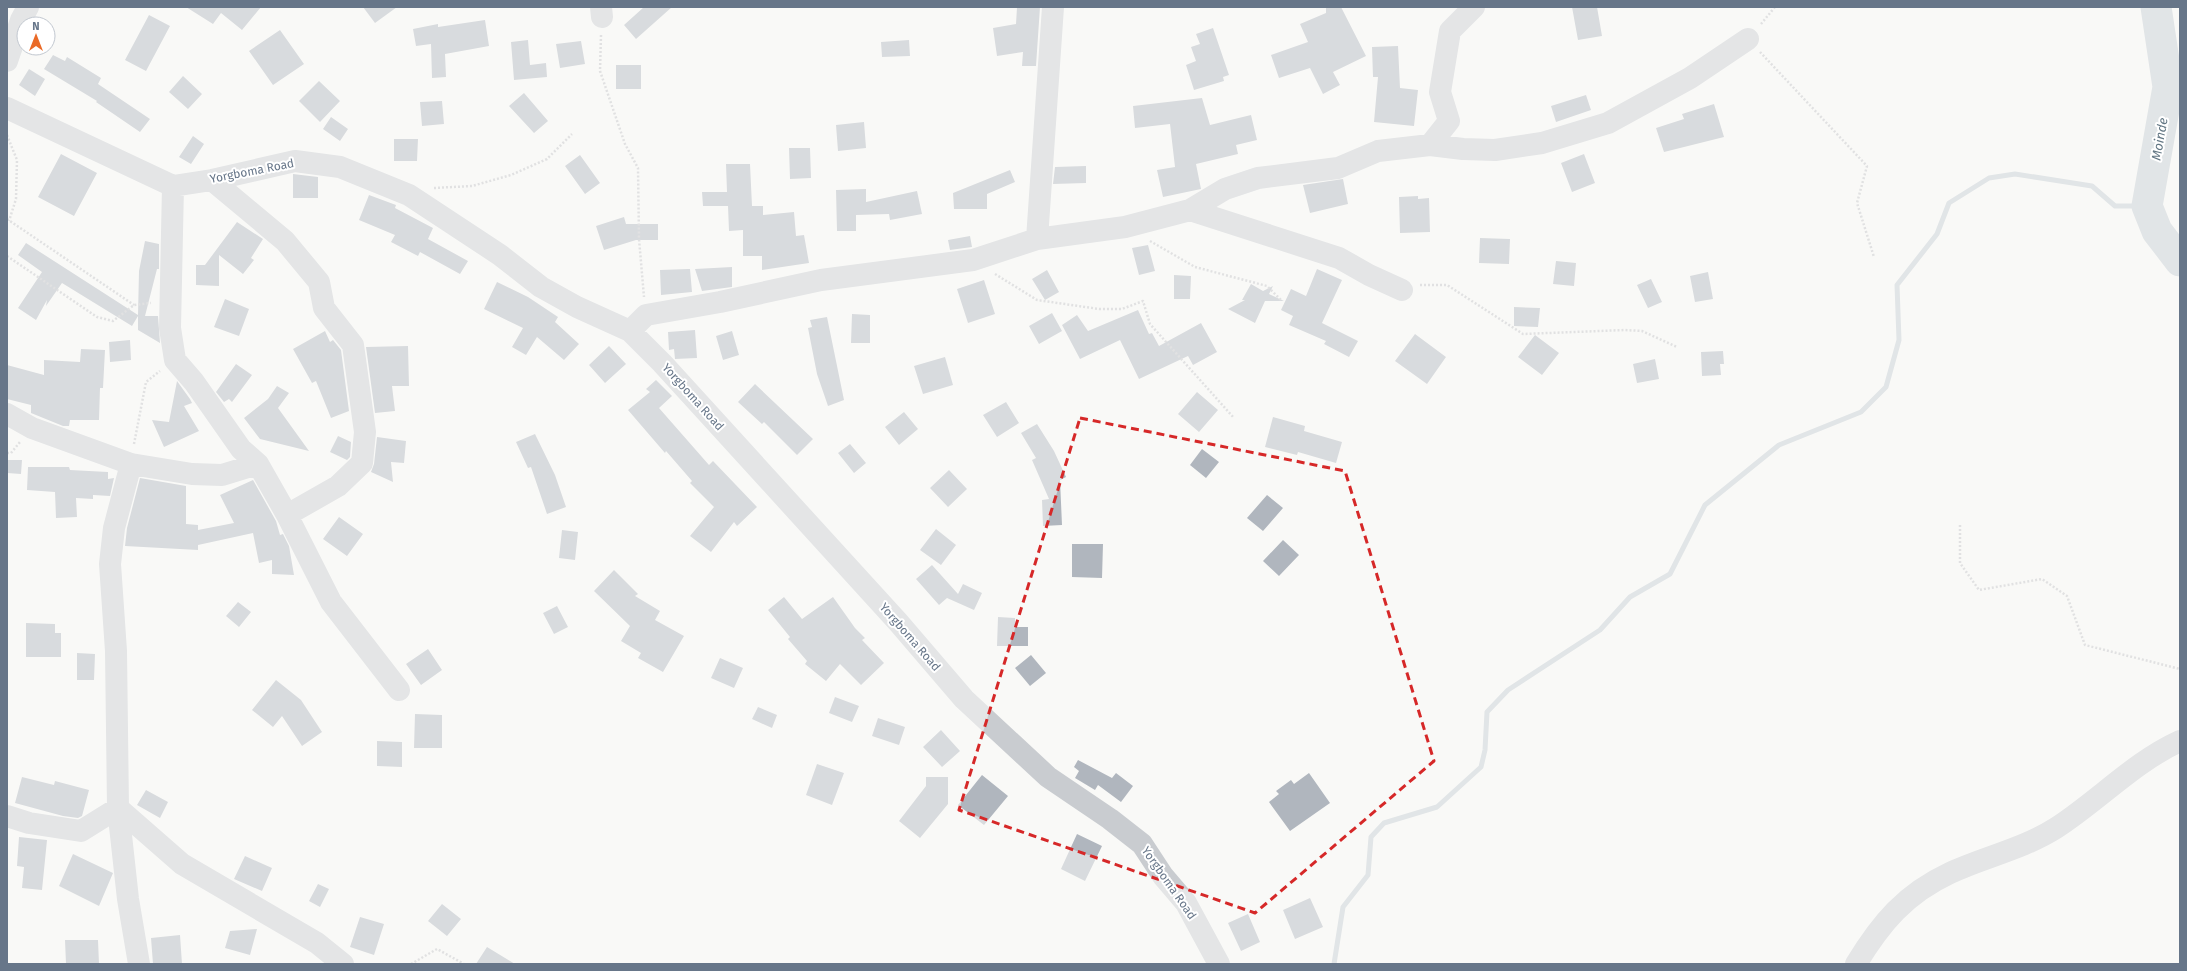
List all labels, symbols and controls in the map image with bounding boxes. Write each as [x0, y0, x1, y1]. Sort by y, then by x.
north arrow [16, 16, 56, 56]
text: N [32, 20, 40, 33]
water label: Moinde [2148, 116, 2171, 162]
street label: Yorgboma Road [209, 156, 295, 186]
street label: Yorgboma Road [659, 361, 727, 433]
street label: Yorgboma Road [877, 600, 943, 674]
street label: Yorgboma Road [1139, 844, 1199, 922]

